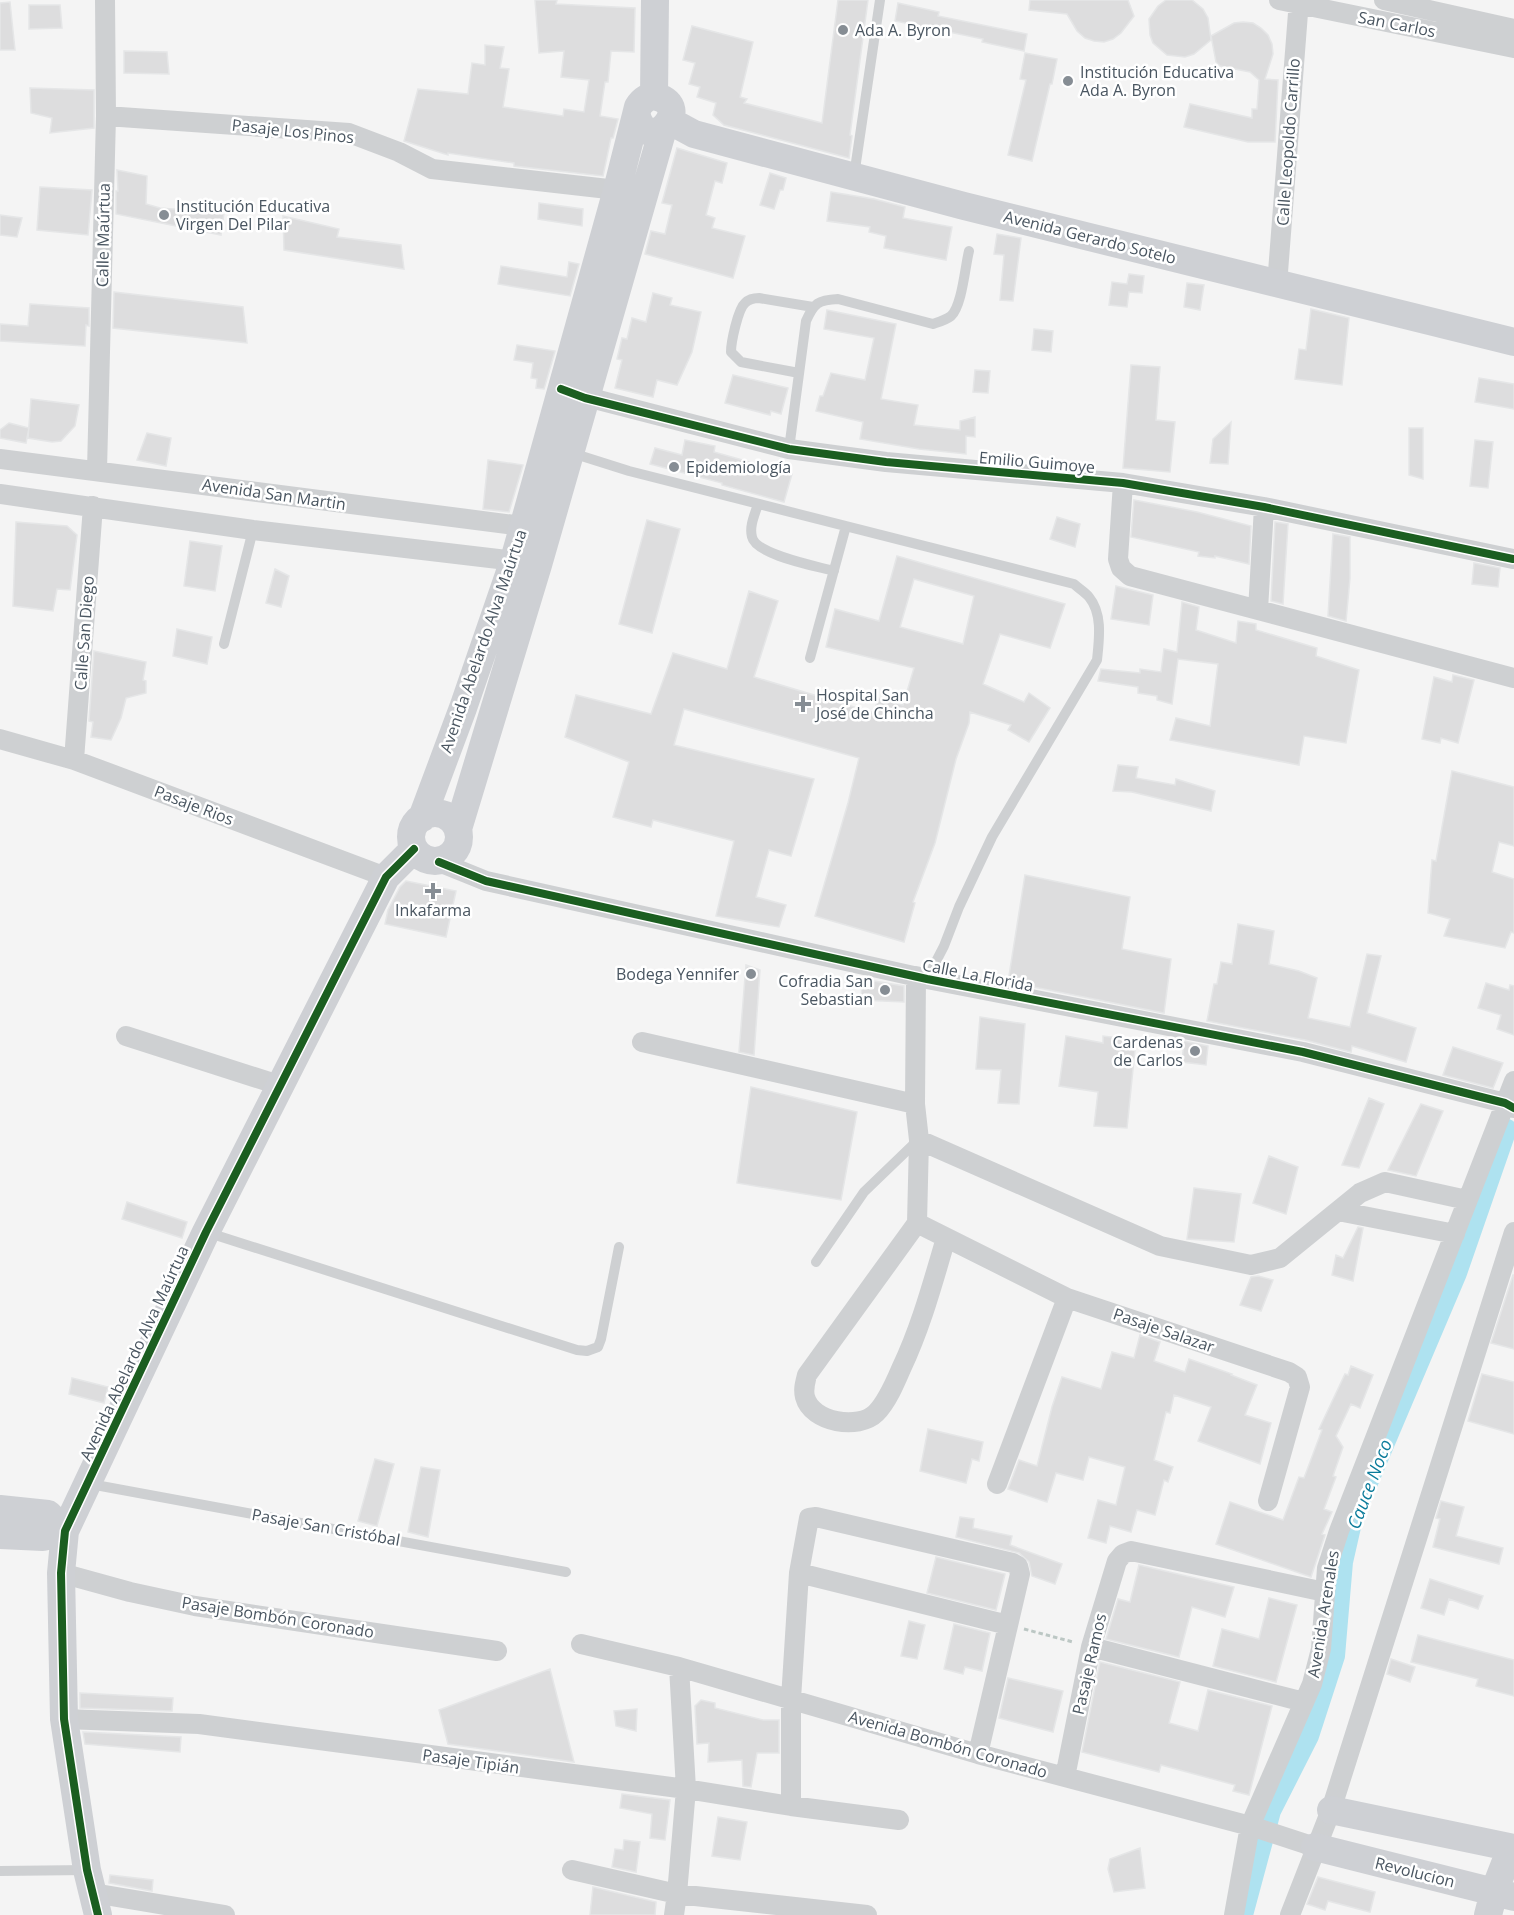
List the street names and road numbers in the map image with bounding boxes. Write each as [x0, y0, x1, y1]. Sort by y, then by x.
street label: San Carlos [1356, 6, 1438, 42]
street label: Calle Leopoldo Carrillo [1271, 57, 1305, 227]
street label: Pasaje Los Pinos [231, 114, 355, 148]
street label: Calle Maúrtua [91, 183, 115, 287]
street label: Avenida Gerardo Sotelo [1002, 205, 1178, 269]
street label: Emilio Guimoye [978, 446, 1096, 478]
street label: Avenida San Martin [201, 473, 347, 515]
street label: Avenida Abelardo Alva Maúrtua [434, 526, 532, 756]
street label: Calle San Diego [69, 575, 99, 691]
street label: Pasaje Rios [151, 780, 237, 830]
street label: Calle La Florida [921, 953, 1035, 997]
street label: Avenida Abelardo Alva Maúrtua [74, 1242, 194, 1464]
street label: Pasaje Salazar [1110, 1302, 1218, 1358]
street label: Pasaje San Cristóbal [250, 1503, 402, 1551]
street label: Avenida Arenales [1302, 1549, 1344, 1679]
street label: Pasaje Bombón Coronado [180, 1591, 376, 1643]
street label: Pasaje Ramos [1067, 1611, 1111, 1717]
street label: Avenida Bombón Coronado [846, 1705, 1050, 1783]
street label: Pasaje Tipián [421, 1743, 521, 1779]
street label: Revolucion [1373, 1851, 1457, 1893]

